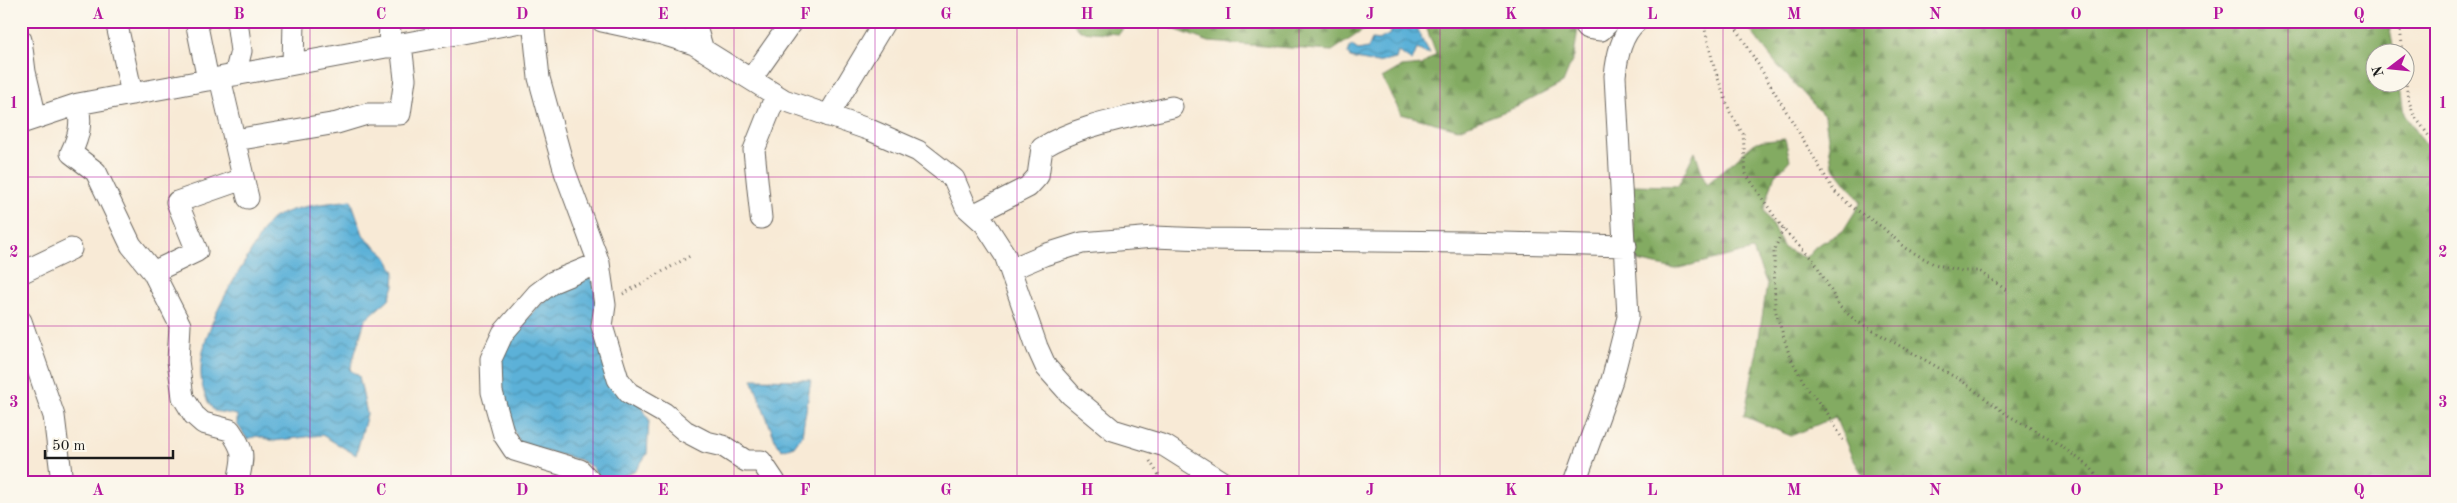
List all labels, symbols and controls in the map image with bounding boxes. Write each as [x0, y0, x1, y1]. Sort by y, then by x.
text: A [92, 7, 104, 23]
text: B [233, 7, 245, 23]
text: C [376, 7, 386, 23]
text: D [516, 7, 528, 23]
text: E [657, 7, 669, 23]
text: F [800, 7, 811, 23]
text: G [940, 7, 952, 23]
text: H [1080, 7, 1094, 23]
text: I [1224, 7, 1232, 23]
text: J [1366, 7, 1375, 23]
text: K [1505, 7, 1517, 23]
text: L [1647, 7, 1658, 23]
text: M [1787, 7, 1801, 23]
text: N [1929, 7, 1942, 23]
text: O [2070, 7, 2082, 23]
text: P [2212, 7, 2224, 23]
text: Q [2353, 7, 2365, 23]
north arrow [2364, 42, 2414, 92]
text: N [2370, 64, 2387, 78]
text: 1 [9, 96, 19, 112]
text: 1 [2438, 96, 2448, 112]
text: 2 [9, 245, 19, 261]
text: 2 [2438, 245, 2448, 261]
text: 3 [9, 395, 19, 411]
text: 3 [2438, 395, 2448, 411]
scale bar [45, 428, 172, 460]
text: 50 m [52, 439, 86, 454]
text: A [92, 483, 104, 499]
text: B [233, 483, 245, 499]
text: C [376, 483, 386, 499]
text: D [516, 483, 528, 499]
text: E [657, 483, 669, 499]
text: F [800, 483, 811, 499]
text: G [940, 483, 952, 499]
text: H [1080, 483, 1094, 499]
text: I [1224, 483, 1232, 499]
text: J [1366, 483, 1375, 499]
text: K [1505, 483, 1517, 499]
text: L [1647, 483, 1658, 499]
text: M [1787, 483, 1801, 499]
text: N [1929, 483, 1942, 499]
text: O [2070, 483, 2082, 499]
text: P [2212, 483, 2224, 499]
text: Q [2353, 483, 2365, 499]

